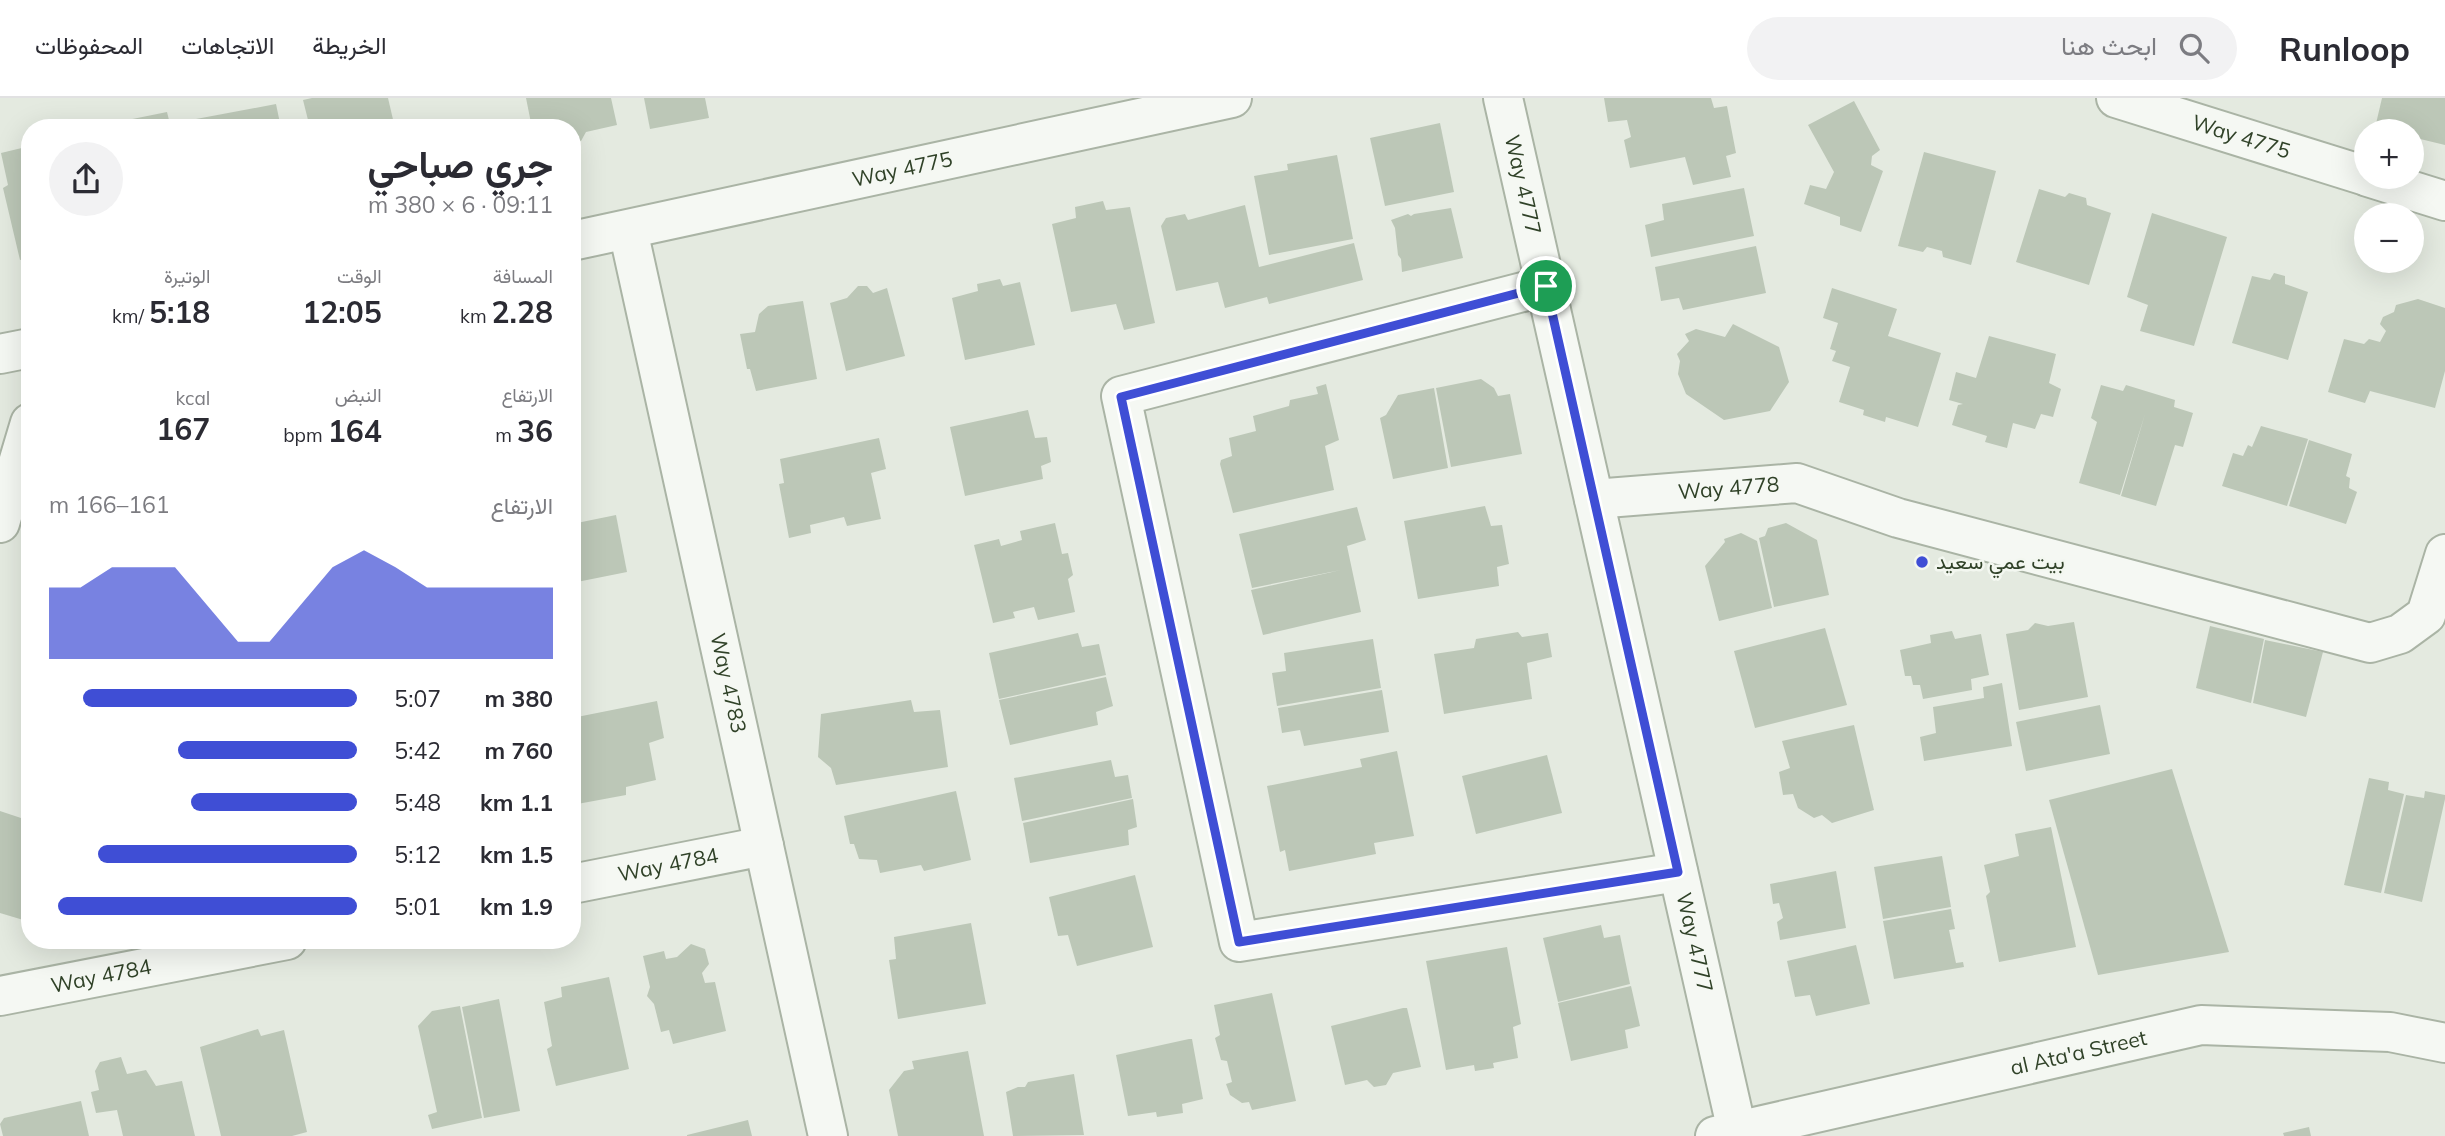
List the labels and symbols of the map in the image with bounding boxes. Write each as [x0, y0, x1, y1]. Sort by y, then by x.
street label: Way 4775 [2189, 109, 2294, 164]
street label: Way 4777 [1500, 132, 1548, 237]
street label: Way 4775 [850, 145, 955, 192]
pin [1516, 256, 1576, 316]
street label: Way 4778 [1677, 470, 1780, 504]
place label: بيت عمي سعيد [1936, 548, 2065, 579]
marker: بيت عمي سعيد [1914, 554, 1930, 570]
street label: Way 4783 [705, 630, 753, 735]
street label: Way 4784 [616, 841, 721, 887]
street label: Way 4777 [1671, 890, 1719, 995]
street label: Way 4784 [48, 953, 154, 998]
street label: al Ata'a Street [2008, 1024, 2149, 1080]

